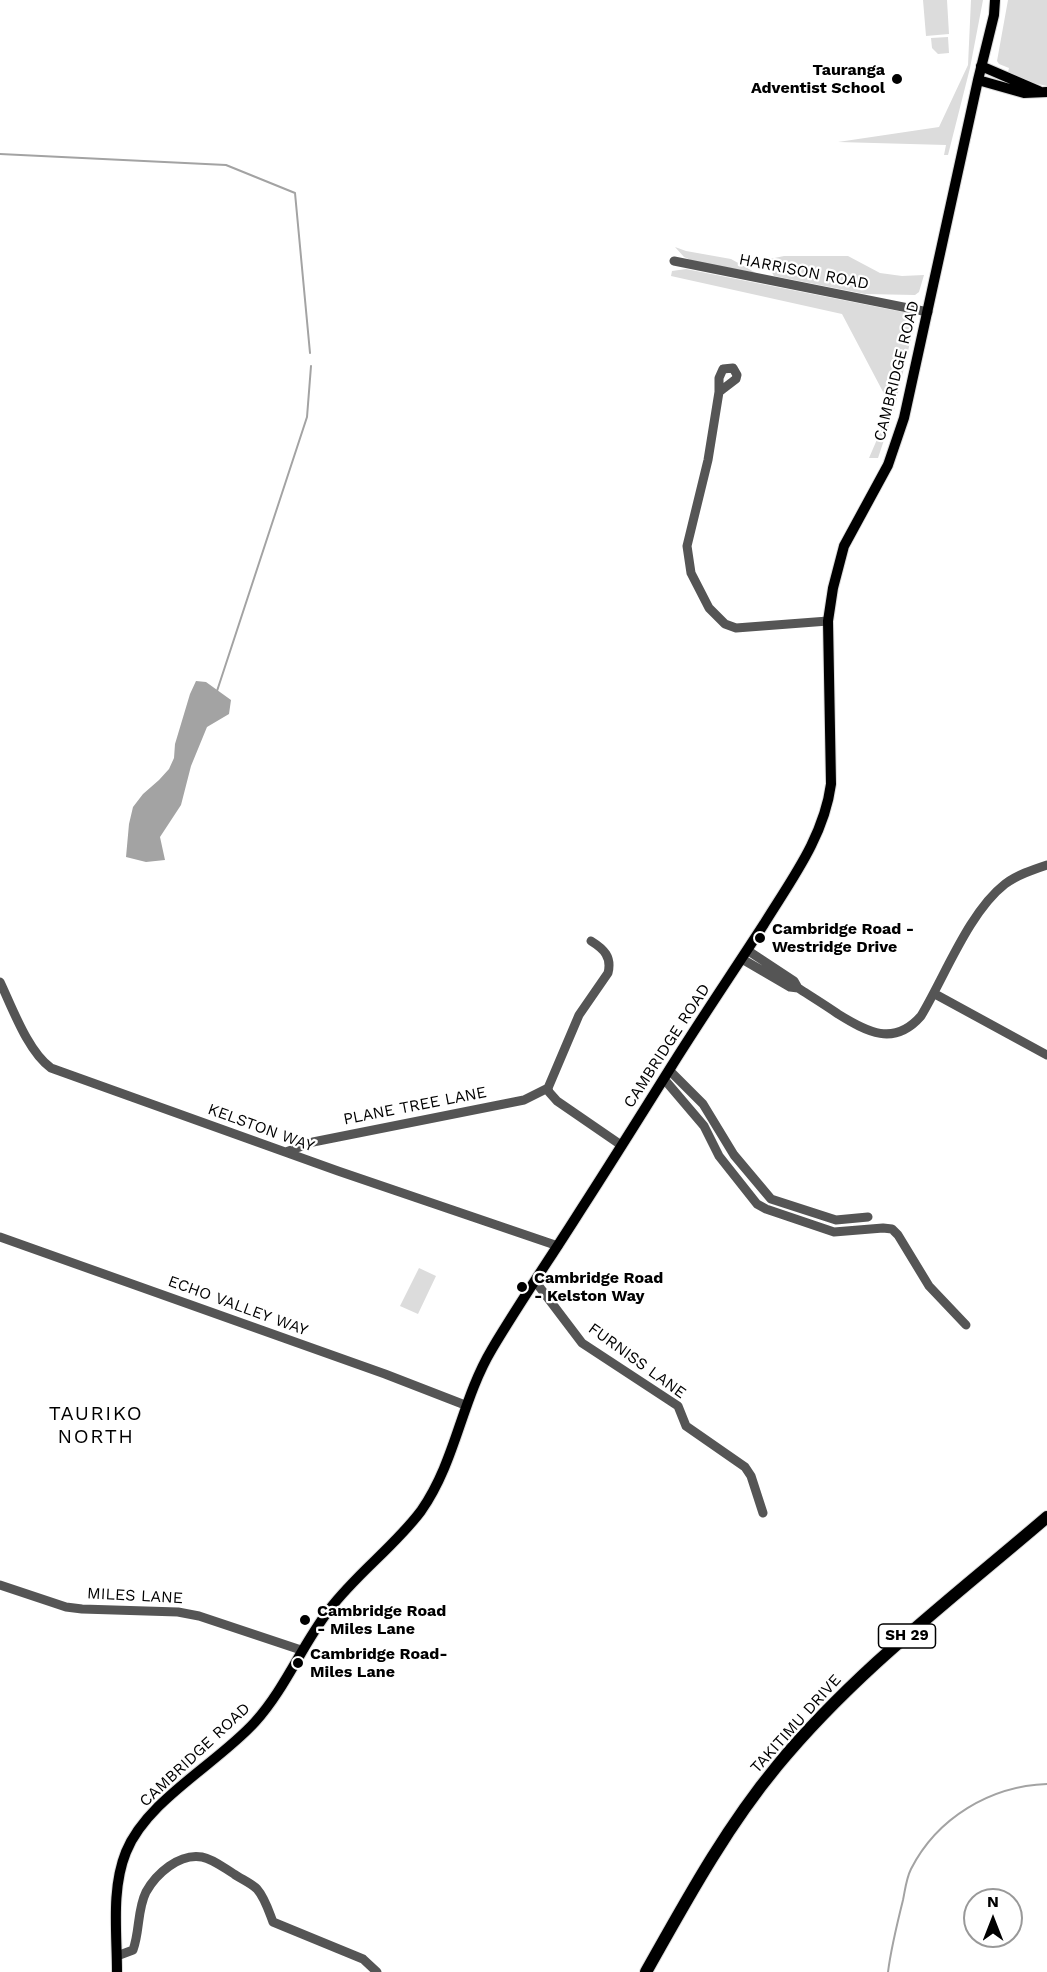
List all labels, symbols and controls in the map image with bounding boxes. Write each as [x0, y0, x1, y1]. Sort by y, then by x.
place label: Tauranga Adventist School [751, 60, 885, 98]
marker: Tauranga Adventist School [890, 72, 904, 86]
street label: HARRISON ROAD [737, 250, 871, 294]
street label: CAMBRIDGE ROAD [870, 299, 924, 443]
place label: Cambridge Road - Westridge Drive [772, 919, 914, 957]
marker: Cambridge Road - Westridge Drive [753, 931, 767, 945]
street label: CAMBRIDGE ROAD [620, 980, 714, 1112]
street label: PLANE TREE LANE [342, 1083, 488, 1129]
street label: KELSTON WAY [205, 1100, 317, 1156]
place label: Cambridge Road - Kelston Way [534, 1268, 663, 1306]
street label: ECHO VALLEY WAY [165, 1272, 311, 1340]
marker: Cambridge Road - Kelston Way [515, 1280, 529, 1294]
street label: FURNISS LANE [584, 1319, 690, 1403]
district label: TAURIKO NORTH [49, 1402, 143, 1449]
street label: MILES LANE [87, 1584, 183, 1608]
place label: Cambridge Road - Miles Lane [317, 1601, 446, 1639]
marker: Cambridge Road - Miles Lane [298, 1613, 312, 1627]
road number: SH 29 [878, 1624, 936, 1648]
place label: Cambridge Road- Miles Lane [310, 1644, 448, 1682]
marker: Cambridge Road- Miles Lane [291, 1656, 305, 1670]
street label: TAKITIMU DRIVE [747, 1671, 845, 1777]
street label: CAMBRIDGE ROAD [136, 1699, 254, 1811]
north arrow [963, 1888, 1023, 1948]
text: N [987, 1892, 999, 1911]

